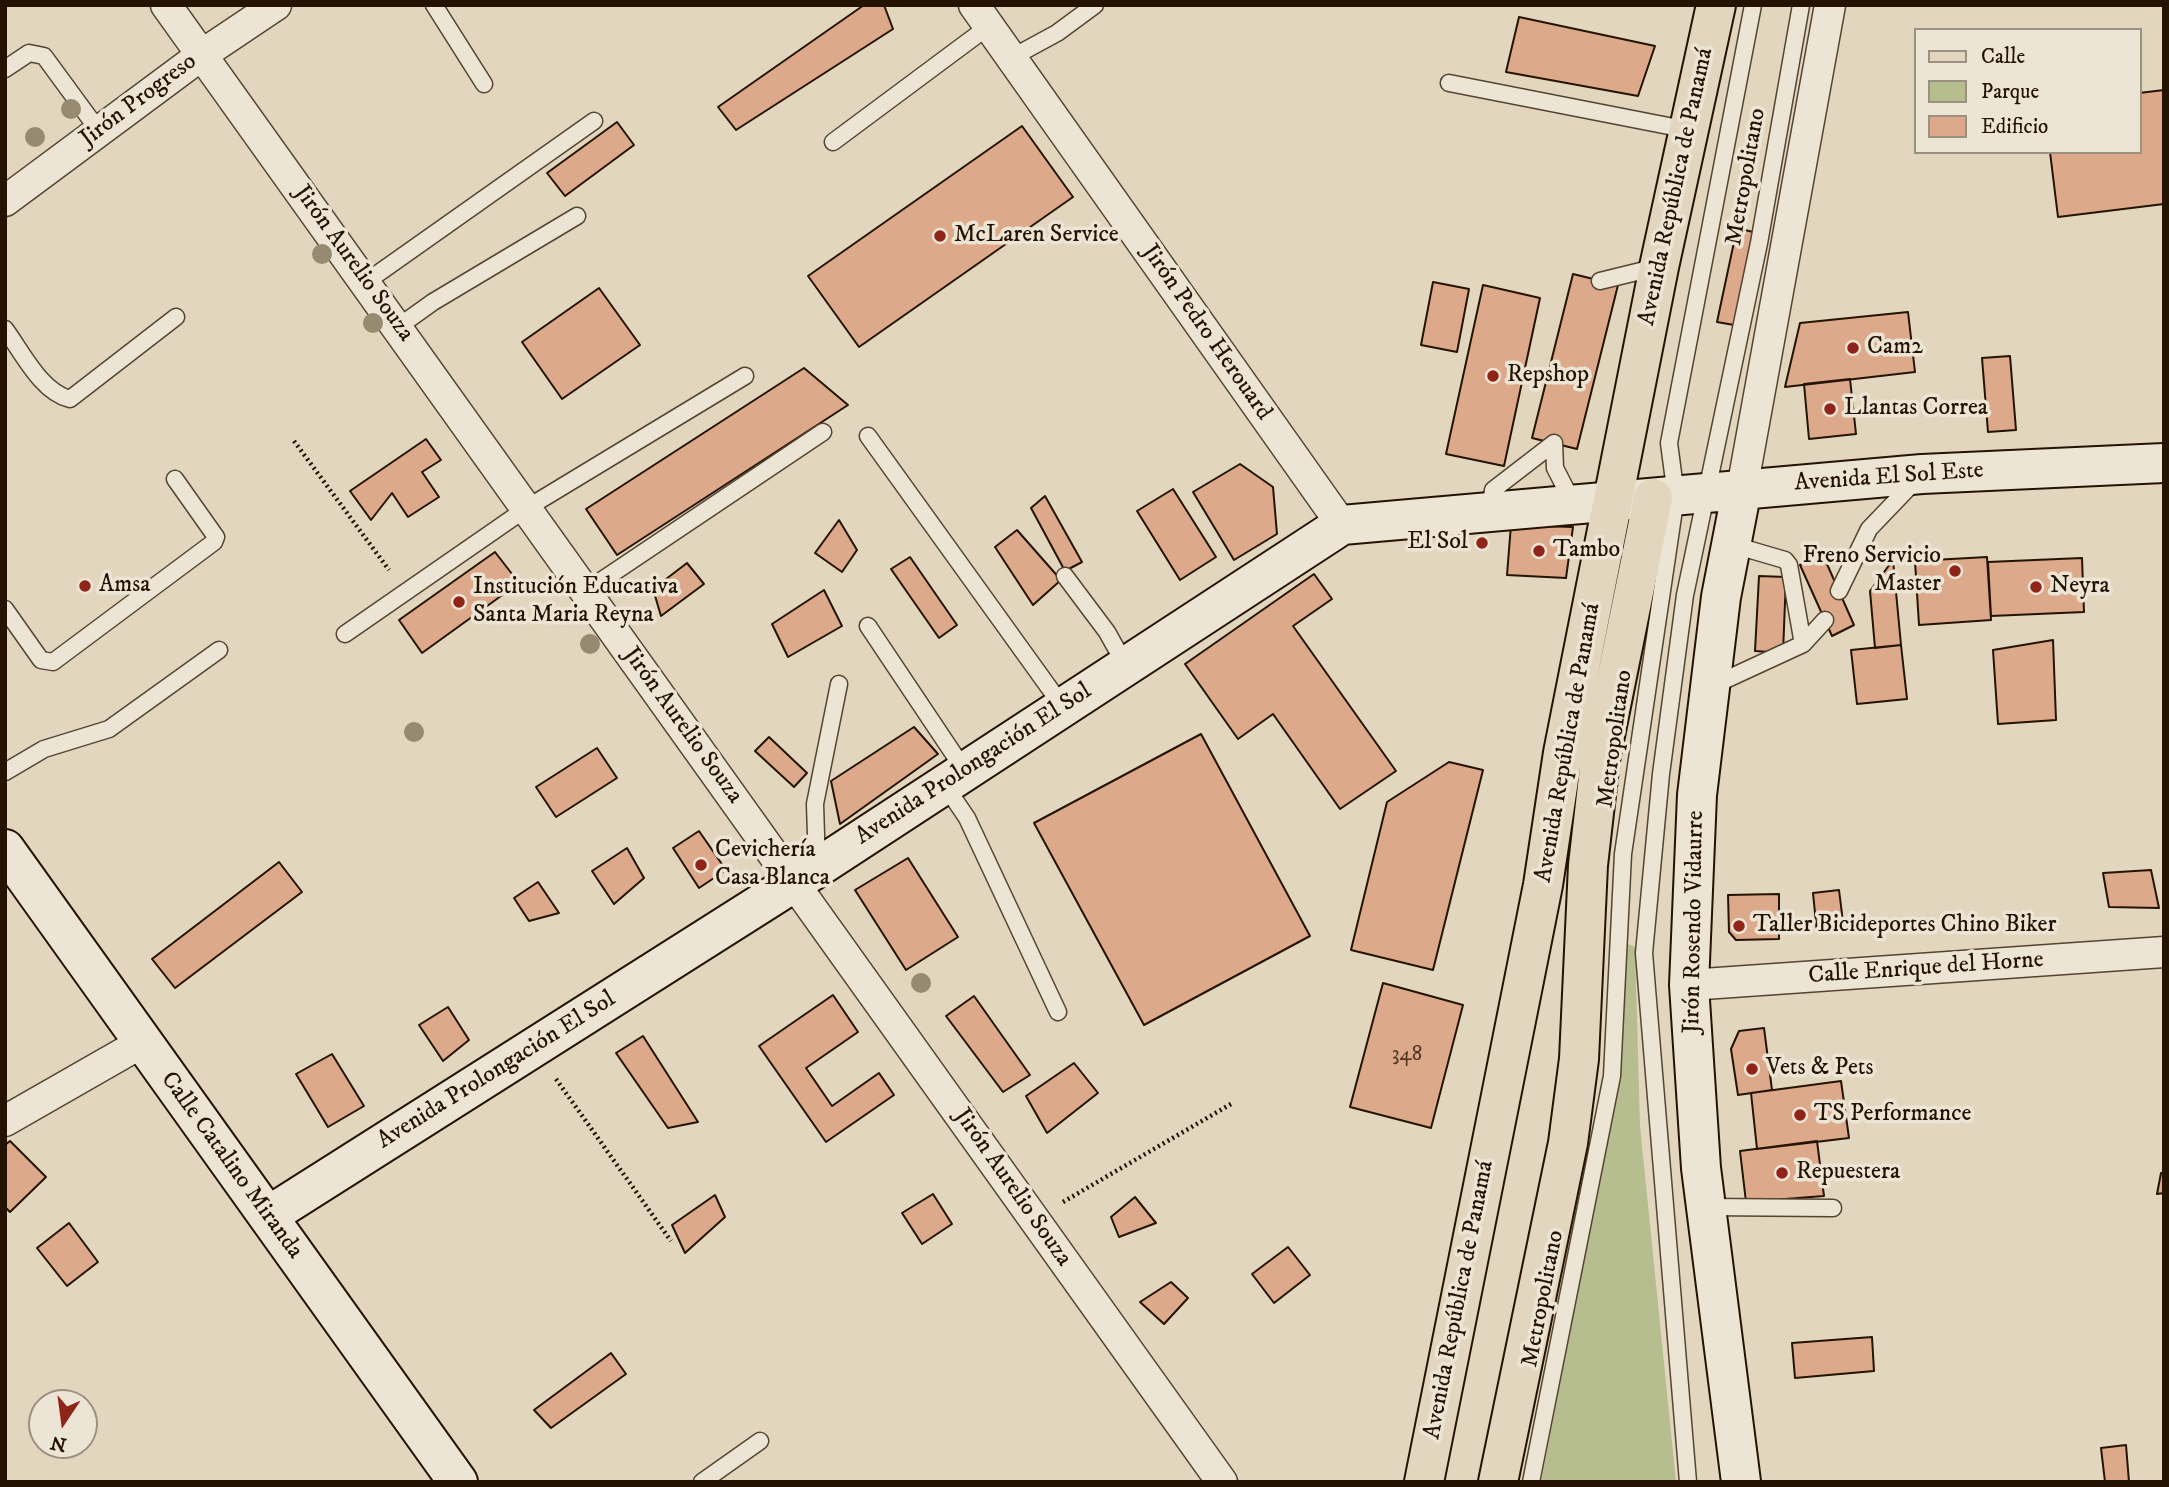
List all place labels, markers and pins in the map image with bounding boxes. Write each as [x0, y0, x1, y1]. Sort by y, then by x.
place label: McLaren Service [954, 222, 1119, 250]
marker: McLaren Service [932, 228, 948, 244]
place label: Cam2 [1867, 334, 1923, 362]
marker: Cam2 [1845, 340, 1861, 356]
place label: Repshop [1507, 362, 1589, 390]
marker: Repshop [1485, 368, 1501, 384]
place label: Llantas Correa [1844, 395, 1988, 423]
marker: Llantas Correa [1822, 401, 1838, 417]
place label: El Sol [1407, 529, 1468, 557]
marker: El Sol [1474, 535, 1490, 551]
place label: Tambo [1553, 537, 1620, 565]
marker: Tambo [1531, 543, 1547, 559]
place label: Freno Servicio Master [1803, 543, 1941, 599]
marker: Freno Servicio Master [1947, 563, 1963, 579]
place label: Amsa [99, 572, 151, 600]
place label: Neyra [2050, 573, 2110, 601]
place label: Institución Educativa Santa Maria Reyna [473, 574, 678, 630]
marker: Amsa [77, 578, 93, 594]
marker: Neyra [2028, 579, 2044, 595]
marker: Institución Educativa Santa Maria Reyna [451, 594, 467, 610]
place label: Cevichería Casa Blanca [715, 837, 830, 893]
marker: Cevichería Casa Blanca [693, 857, 709, 873]
place label: Taller Bicideportes Chino Biker [1753, 912, 2056, 940]
marker: Taller Bicideportes Chino Biker [1731, 918, 1747, 934]
place label: Vets & Pets [1766, 1055, 1874, 1083]
marker: Vets & Pets [1744, 1061, 1760, 1077]
place label: TS Performance [1814, 1101, 1971, 1129]
marker: TS Performance [1792, 1107, 1808, 1123]
place label: Repuestera [1796, 1159, 1900, 1187]
marker: Repuestera [1774, 1165, 1790, 1181]

